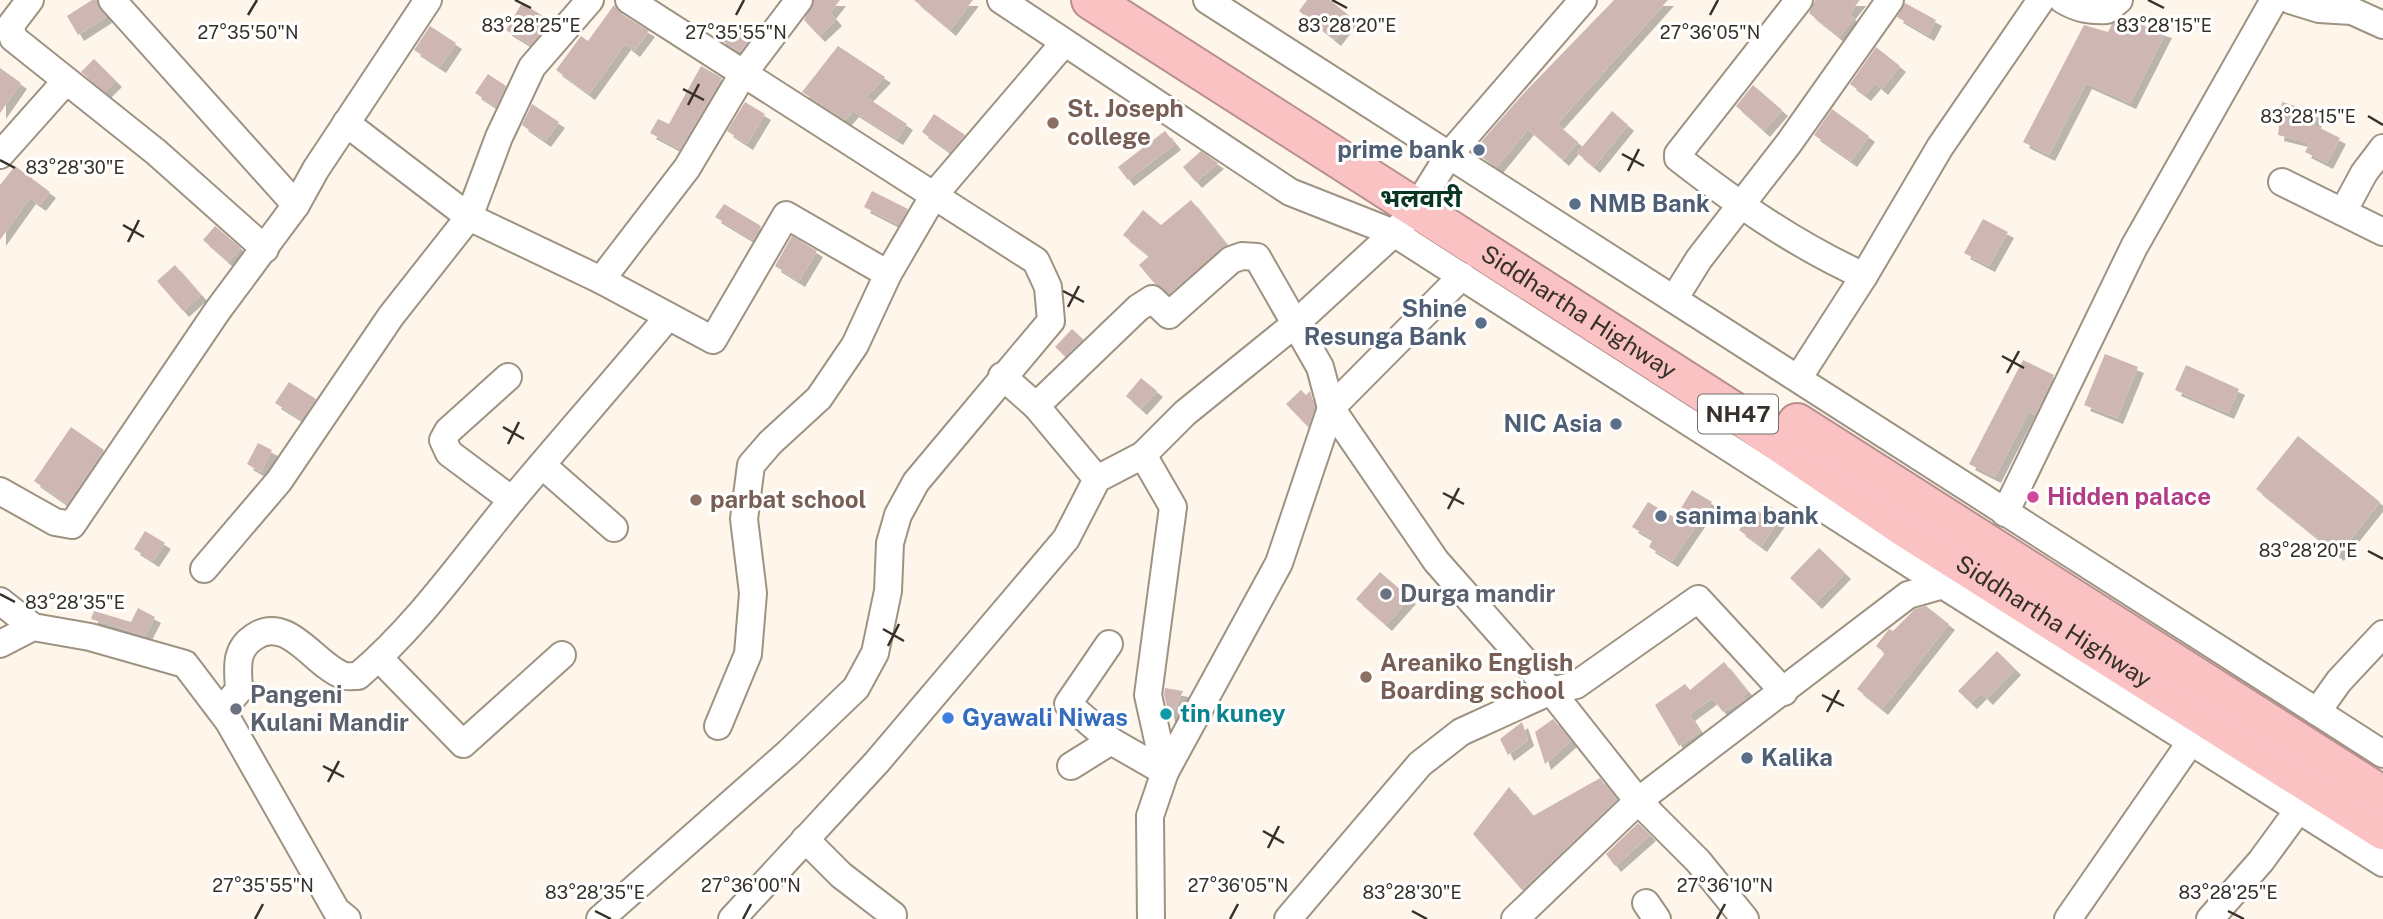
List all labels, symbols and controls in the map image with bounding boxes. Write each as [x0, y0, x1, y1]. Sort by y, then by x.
text: 83°28'25"E [481, 15, 581, 36]
text: 83°28'20"E [1298, 15, 1396, 36]
text: 83°28'15"E [2116, 15, 2212, 36]
text: 27°35'50"N [198, 22, 298, 43]
text: 27°35'55"N [685, 22, 787, 43]
text: 27°36'05"N [1660, 22, 1760, 43]
place label: St. Joseph college [1067, 94, 1184, 150]
text: 83°28'15"E [2260, 106, 2356, 127]
marker: St. Joseph college [1045, 115, 1061, 131]
place label: prime bank [1337, 135, 1465, 163]
marker: prime bank [1471, 142, 1487, 158]
text: 83°28'30"E [25, 157, 125, 178]
district label: भलवारी [1380, 182, 1463, 213]
place label: NMB Bank [1589, 189, 1710, 217]
marker: NMB Bank [1567, 196, 1583, 212]
street label: Siddhartha Highway [1476, 239, 1682, 384]
place label: Shine Resunga Bank [1304, 294, 1467, 350]
marker: Shine Resunga Bank [1473, 315, 1489, 331]
road number: NH47 [1698, 394, 1778, 434]
place label: NIC Asia [1503, 409, 1602, 437]
marker: NIC Asia [1608, 416, 1624, 432]
place label: Hidden palace [2047, 482, 2211, 510]
place label: parbat school [710, 485, 867, 513]
marker: Hidden palace [2025, 489, 2041, 505]
marker: parbat school [688, 492, 704, 508]
place label: sanima bank [1675, 501, 1819, 529]
marker: sanima bank [1653, 508, 1669, 524]
text: 83°28'20"E [2259, 540, 2357, 561]
street label: Siddhartha Highway [1951, 549, 2157, 693]
place label: Durga mandir [1400, 579, 1555, 607]
marker: Durga mandir [1378, 586, 1394, 602]
text: 83°28'35"E [25, 592, 125, 613]
place label: Areaniko English Boarding school [1380, 648, 1573, 704]
marker: Areaniko English Boarding school [1358, 669, 1374, 685]
place label: Pangeni Kulani Mandir [250, 680, 409, 736]
place label: tin kuney [1180, 699, 1286, 727]
marker: Pangeni Kulani Mandir [228, 701, 244, 717]
place label: Gyawali Niwas [962, 703, 1128, 731]
marker: tin kuney [1158, 706, 1174, 722]
marker: Gyawali Niwas [940, 710, 956, 726]
place label: Kalika [1761, 743, 1833, 771]
marker: Kalika [1739, 750, 1755, 766]
text: 27°35'55"N [212, 875, 314, 896]
text: 27°36'00"N [701, 875, 801, 896]
text: 27°36'05"N [1188, 875, 1288, 896]
text: 27°36'10"N [1677, 875, 1773, 896]
text: 83°28'35"E [545, 882, 645, 903]
text: 83°28'30"E [1362, 882, 1462, 903]
text: 83°28'25"E [2178, 882, 2278, 903]

